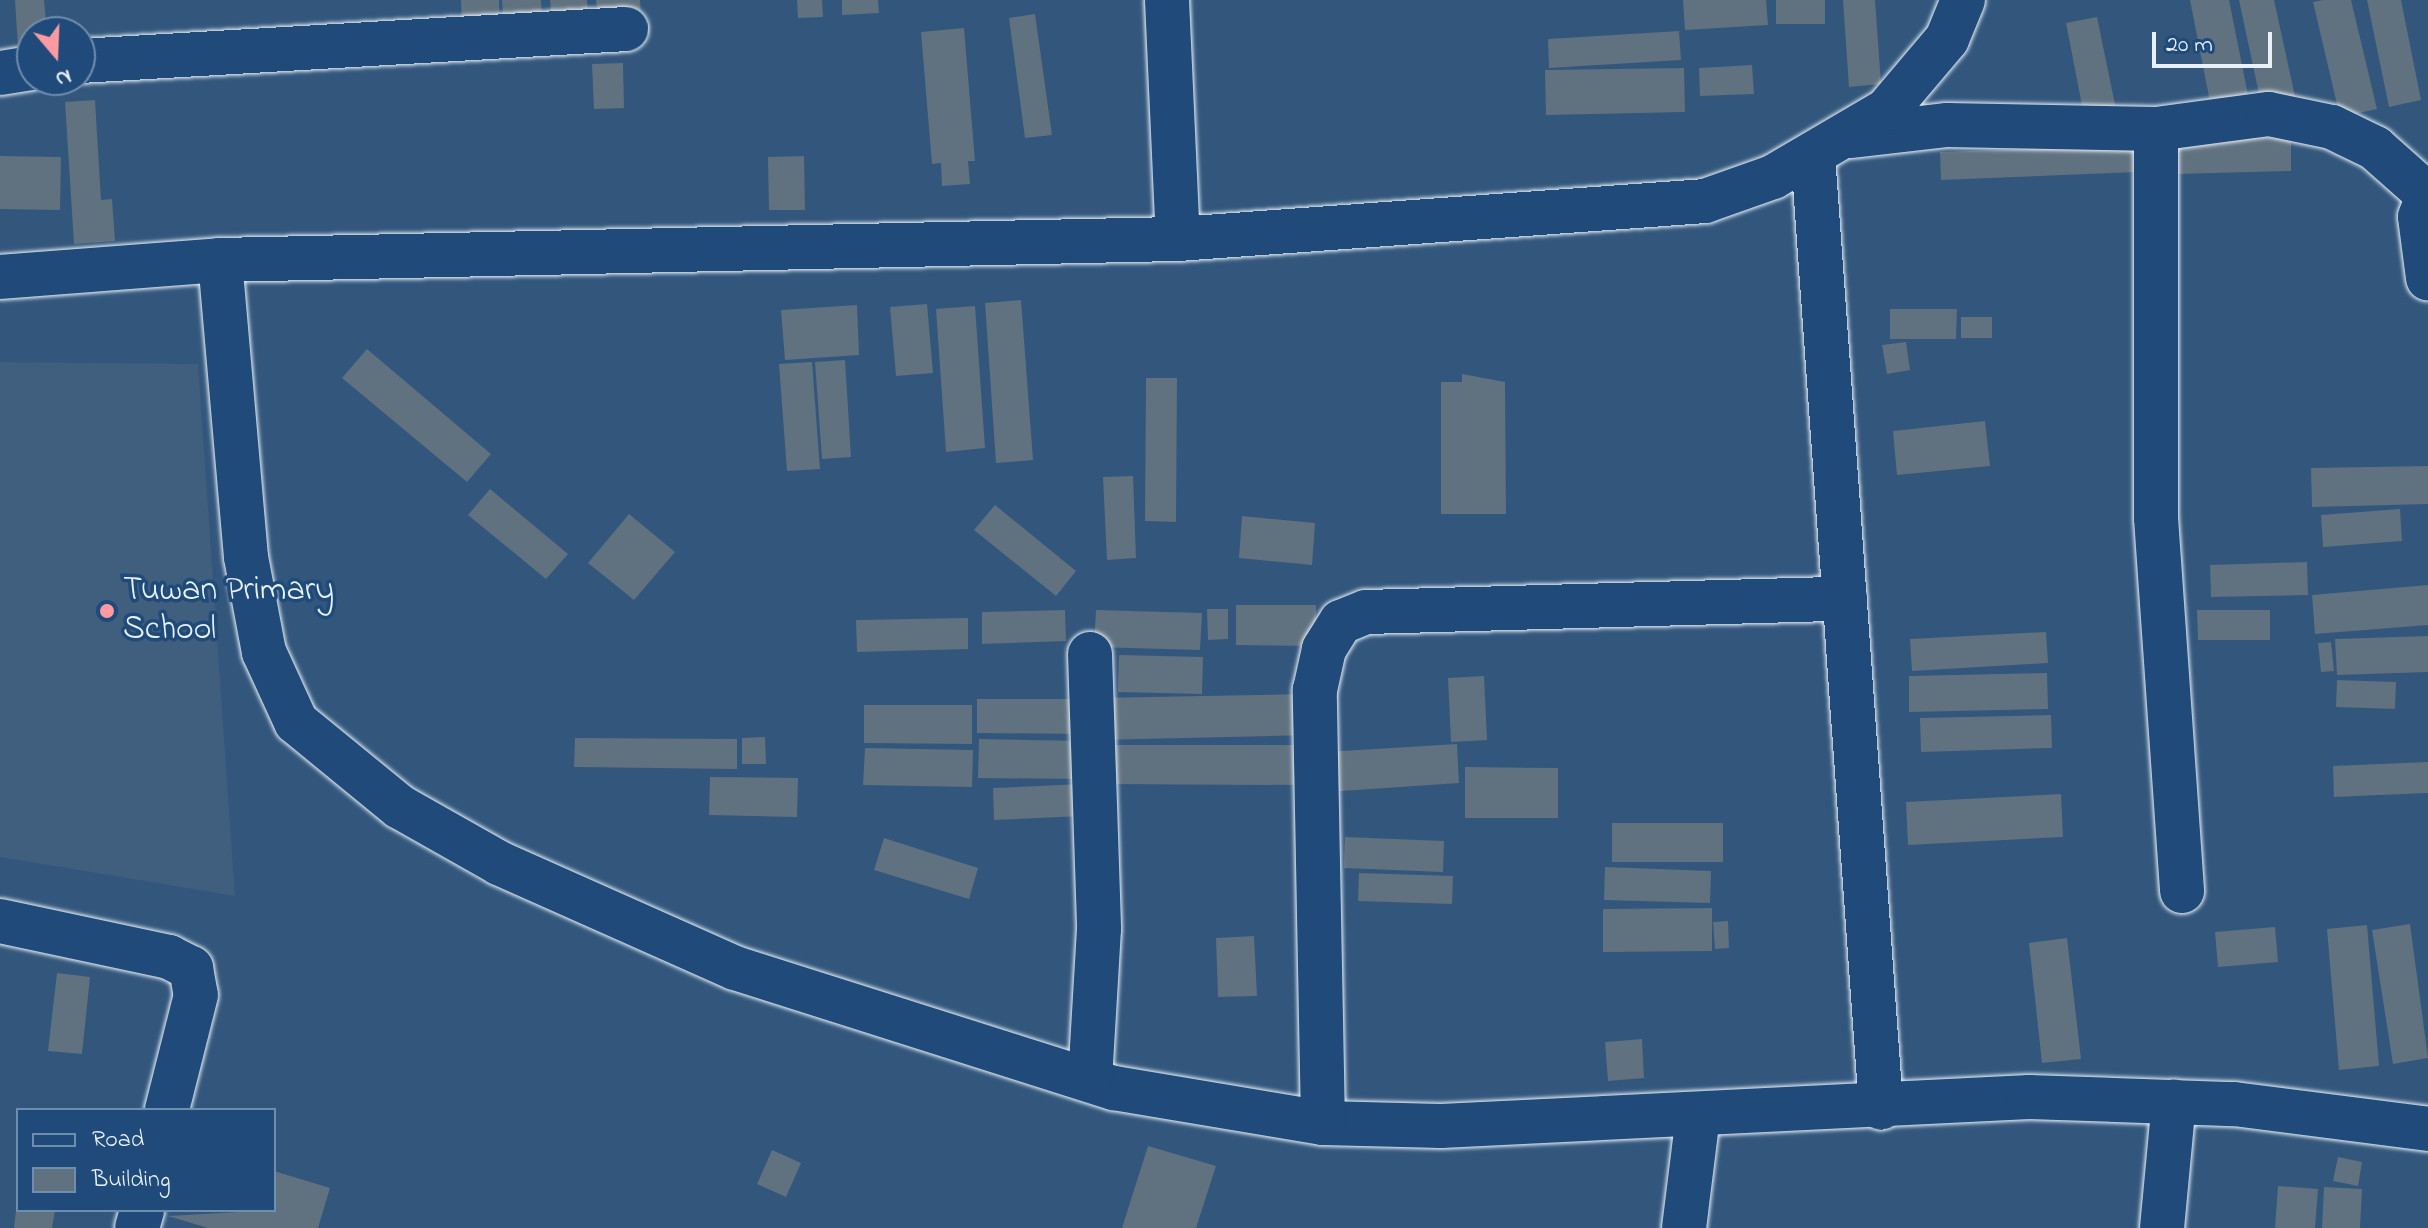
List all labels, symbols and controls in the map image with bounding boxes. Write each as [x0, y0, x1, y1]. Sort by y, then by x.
north arrow [16, 16, 96, 96]
scale bar [2156, 16, 2276, 66]
text: 20 m [2166, 28, 2213, 63]
text: N [51, 59, 75, 94]
place label: Tuwan Primary School [123, 571, 334, 650]
marker: Tuwan Primary School [98, 602, 116, 620]
legend [16, 1108, 276, 1212]
text: Road [92, 1123, 144, 1158]
text: Building [92, 1163, 171, 1198]

